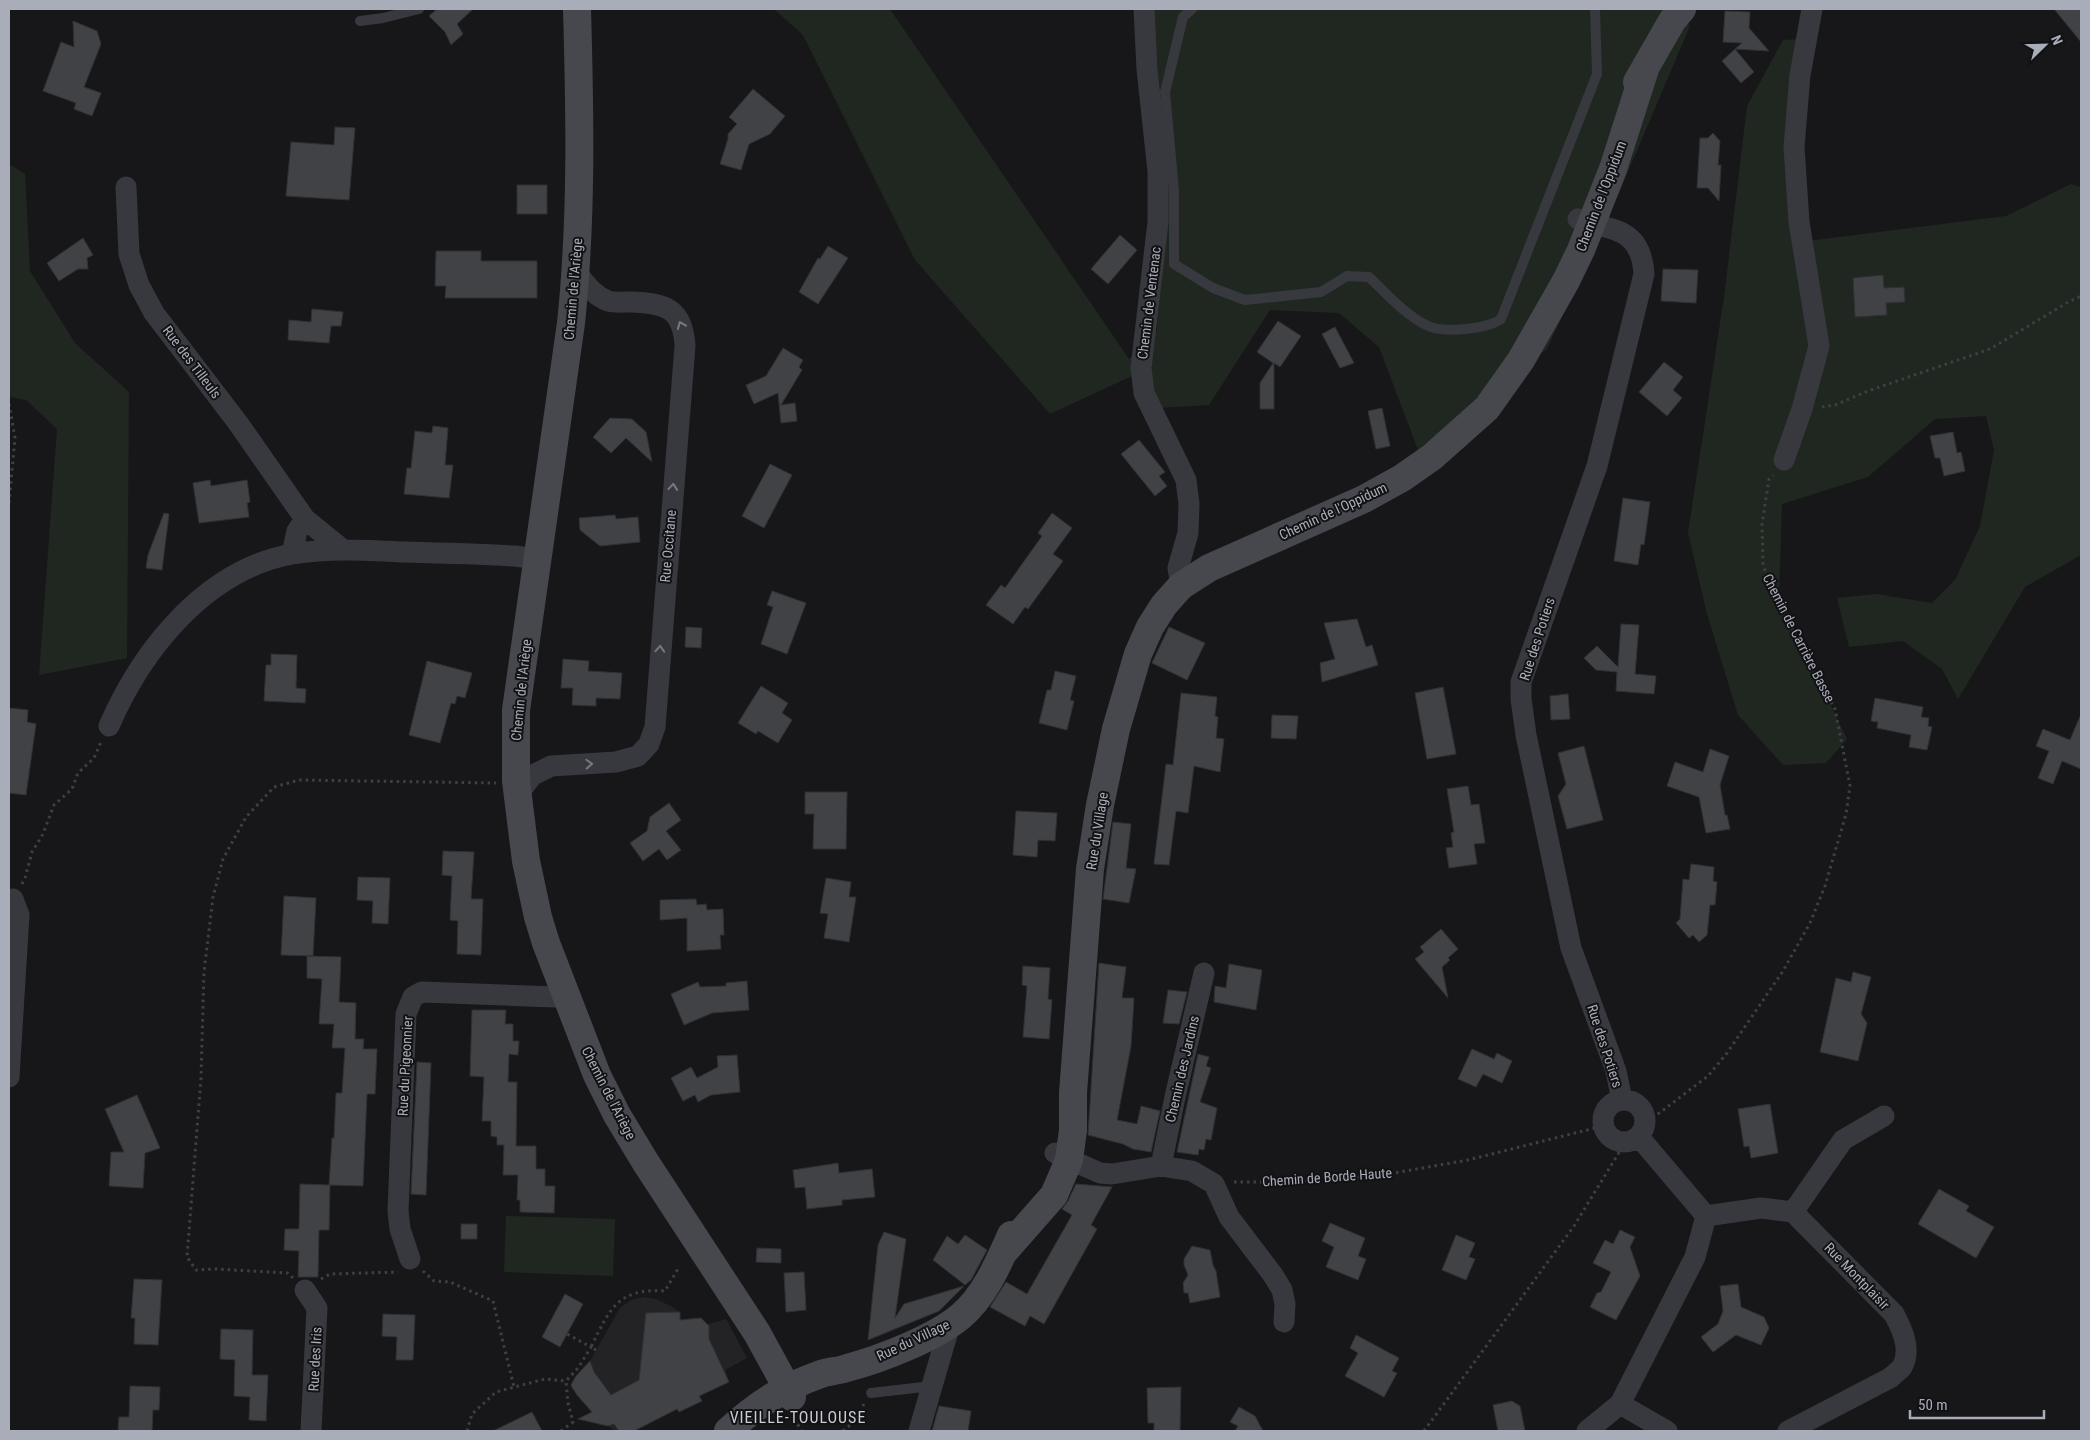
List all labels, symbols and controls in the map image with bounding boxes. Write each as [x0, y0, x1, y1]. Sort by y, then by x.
north arrow [2020, 20, 2070, 70]
text: N [2048, 33, 2066, 47]
street label: Chemin de l'Oppidum [1573, 138, 1629, 254]
street label: Chemin de l'Ariège [561, 237, 585, 341]
street label: Chemin de Ventenac [1134, 246, 1164, 360]
one-way arrow [677, 321, 687, 330]
street label: Rue des Tilleuls [160, 323, 224, 401]
street label: Chemin de l'Oppidum [1277, 479, 1389, 543]
one-way arrow [667, 482, 678, 490]
street label: Rue Occitane [657, 509, 679, 583]
street label: Chemin de Carrière Basse [1760, 571, 1839, 705]
street label: Rue des Potiers [1516, 595, 1558, 683]
street label: Chemin de l'Ariège [508, 638, 534, 742]
one-way arrow [655, 644, 666, 652]
one-way arrow [586, 758, 594, 769]
street label: Rue du Village [1083, 791, 1111, 871]
street label: Rue des Potiers [1584, 1002, 1626, 1090]
street label: Chemin des Jardins [1162, 1014, 1202, 1124]
street label: Rue du Pigeonnier [394, 1016, 416, 1116]
street label: Chemin de l'Ariège [579, 1044, 640, 1143]
street label: Chemin de Borde Haute [1262, 1164, 1393, 1190]
street label: Rue Montplaisir [1821, 1239, 1893, 1313]
street label: Rue du Village [874, 1316, 952, 1364]
street label: Rue des Iris [305, 1326, 325, 1392]
scale bar [1910, 1388, 2044, 1420]
text: 50 m [1918, 1396, 1948, 1414]
district label: VIEILLE-TOULOUSE [730, 1408, 866, 1427]

